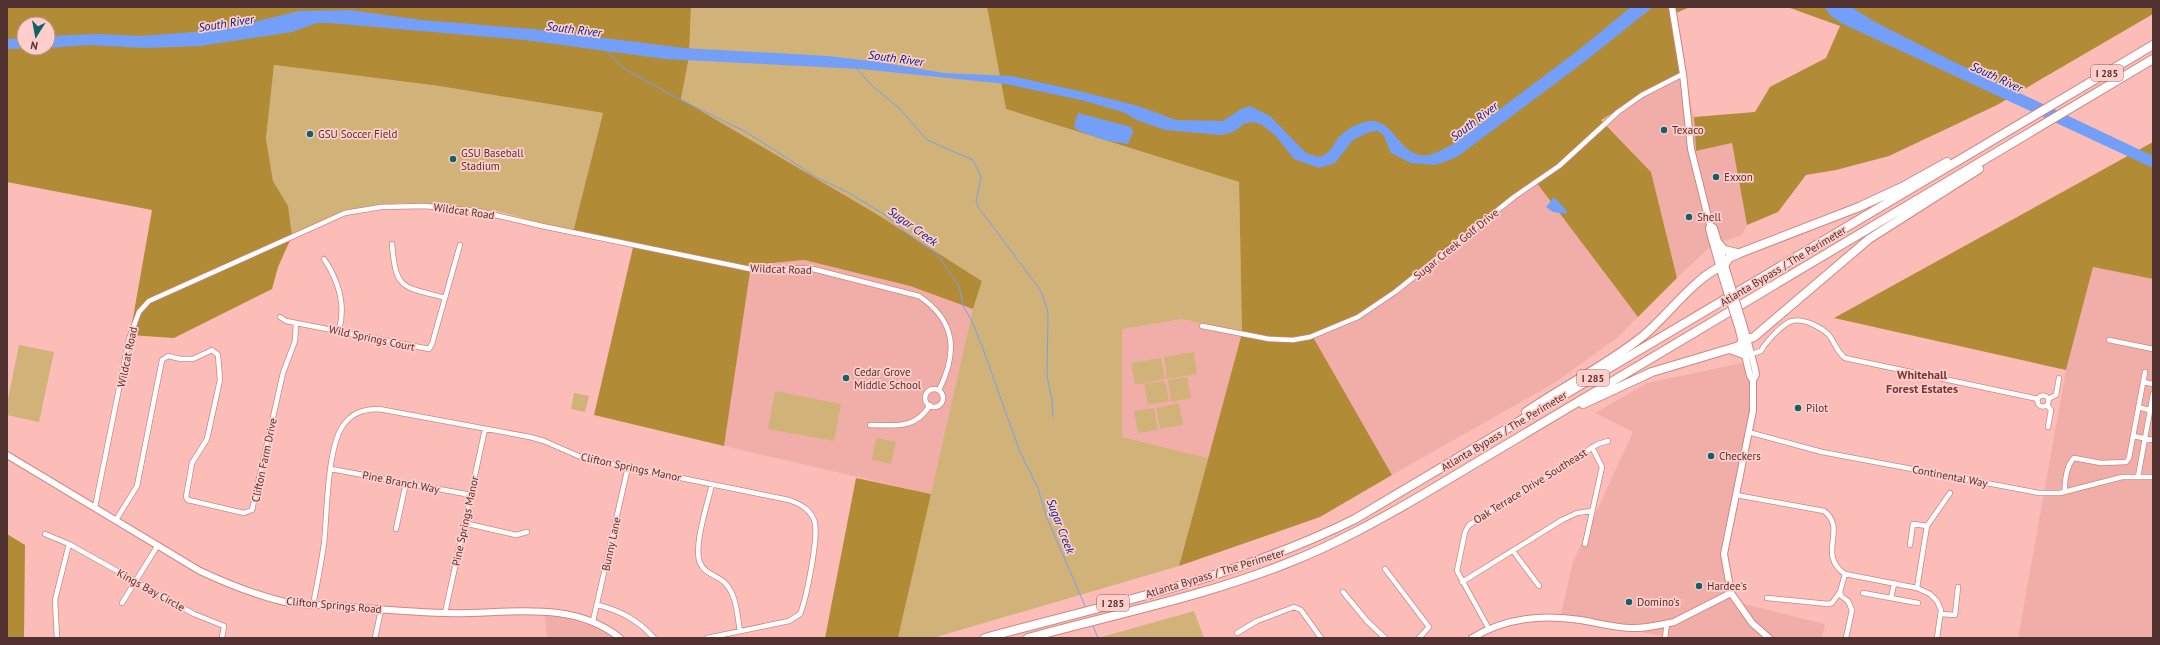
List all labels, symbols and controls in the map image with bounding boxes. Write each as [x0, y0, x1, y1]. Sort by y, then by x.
water label: South River [197, 11, 256, 35]
north arrow [16, 16, 56, 56]
water label: South River [545, 18, 604, 40]
text: N [29, 38, 39, 53]
water label: South River [867, 47, 926, 69]
water label: South River [1969, 58, 2026, 96]
road number: I 285 [2091, 65, 2123, 81]
water label: South River [1447, 98, 1502, 144]
place label: Texaco [1672, 123, 1704, 137]
marker: Texaco [1659, 125, 1669, 135]
place label: GSU Soccer Field [318, 127, 398, 141]
marker: GSU Soccer Field [305, 129, 315, 139]
place label: GSU Baseball Stadium [461, 146, 524, 173]
marker: GSU Baseball Stadium [448, 154, 458, 164]
place label: Exxon [1724, 170, 1753, 184]
marker: Exxon [1711, 172, 1721, 182]
street label: Wildcat Road [433, 200, 496, 222]
water label: Sugar Creek [885, 203, 941, 249]
street label: Sugar Creek Golf Drive [1411, 205, 1502, 283]
place label: Shell [1697, 210, 1722, 224]
marker: Shell [1684, 212, 1694, 222]
street label: Atlanta Bypass / The Perimeter [1717, 223, 1849, 309]
street label: Wildcat Road [750, 261, 812, 277]
street label: Wild Springs Court [328, 322, 417, 354]
street label: Wildcat Road [114, 325, 140, 389]
place label: Cedar Grove Middle School [854, 365, 922, 392]
district label: Whitehall Forest Estates [1886, 367, 1958, 396]
road number: I 285 [1577, 370, 1609, 386]
marker: Cedar Grove Middle School [841, 373, 851, 383]
street label: Atlanta Bypass / The Perimeter [1438, 388, 1570, 474]
place label: Pilot [1806, 401, 1828, 415]
marker: Pilot [1793, 403, 1803, 413]
street label: Clifton Farm Drive [248, 416, 280, 503]
street label: Oak Terrace Drive Southeast [1471, 445, 1590, 527]
place label: Checkers [1719, 449, 1761, 463]
street label: Clifton Springs Manor [580, 450, 683, 485]
marker: Checkers [1706, 451, 1716, 461]
street label: Continental Way [1911, 462, 1990, 490]
street label: Pine Branch Way [361, 468, 442, 496]
street label: Pine Springs Manor [449, 475, 481, 567]
water label: Sugar Creek [1044, 496, 1079, 556]
street label: Bunny Lane [598, 515, 624, 572]
street label: Atlanta Bypass / The Perimeter [1144, 545, 1286, 601]
street label: Kings Bay Circle [115, 566, 188, 615]
place label: Hardee's [1707, 579, 1747, 593]
marker: Hardee's [1694, 581, 1704, 591]
street label: Clifton Springs Road [286, 594, 382, 616]
road number: I 285 [1097, 595, 1129, 611]
place label: Domino's [1637, 595, 1680, 609]
marker: Domino's [1624, 597, 1634, 607]

